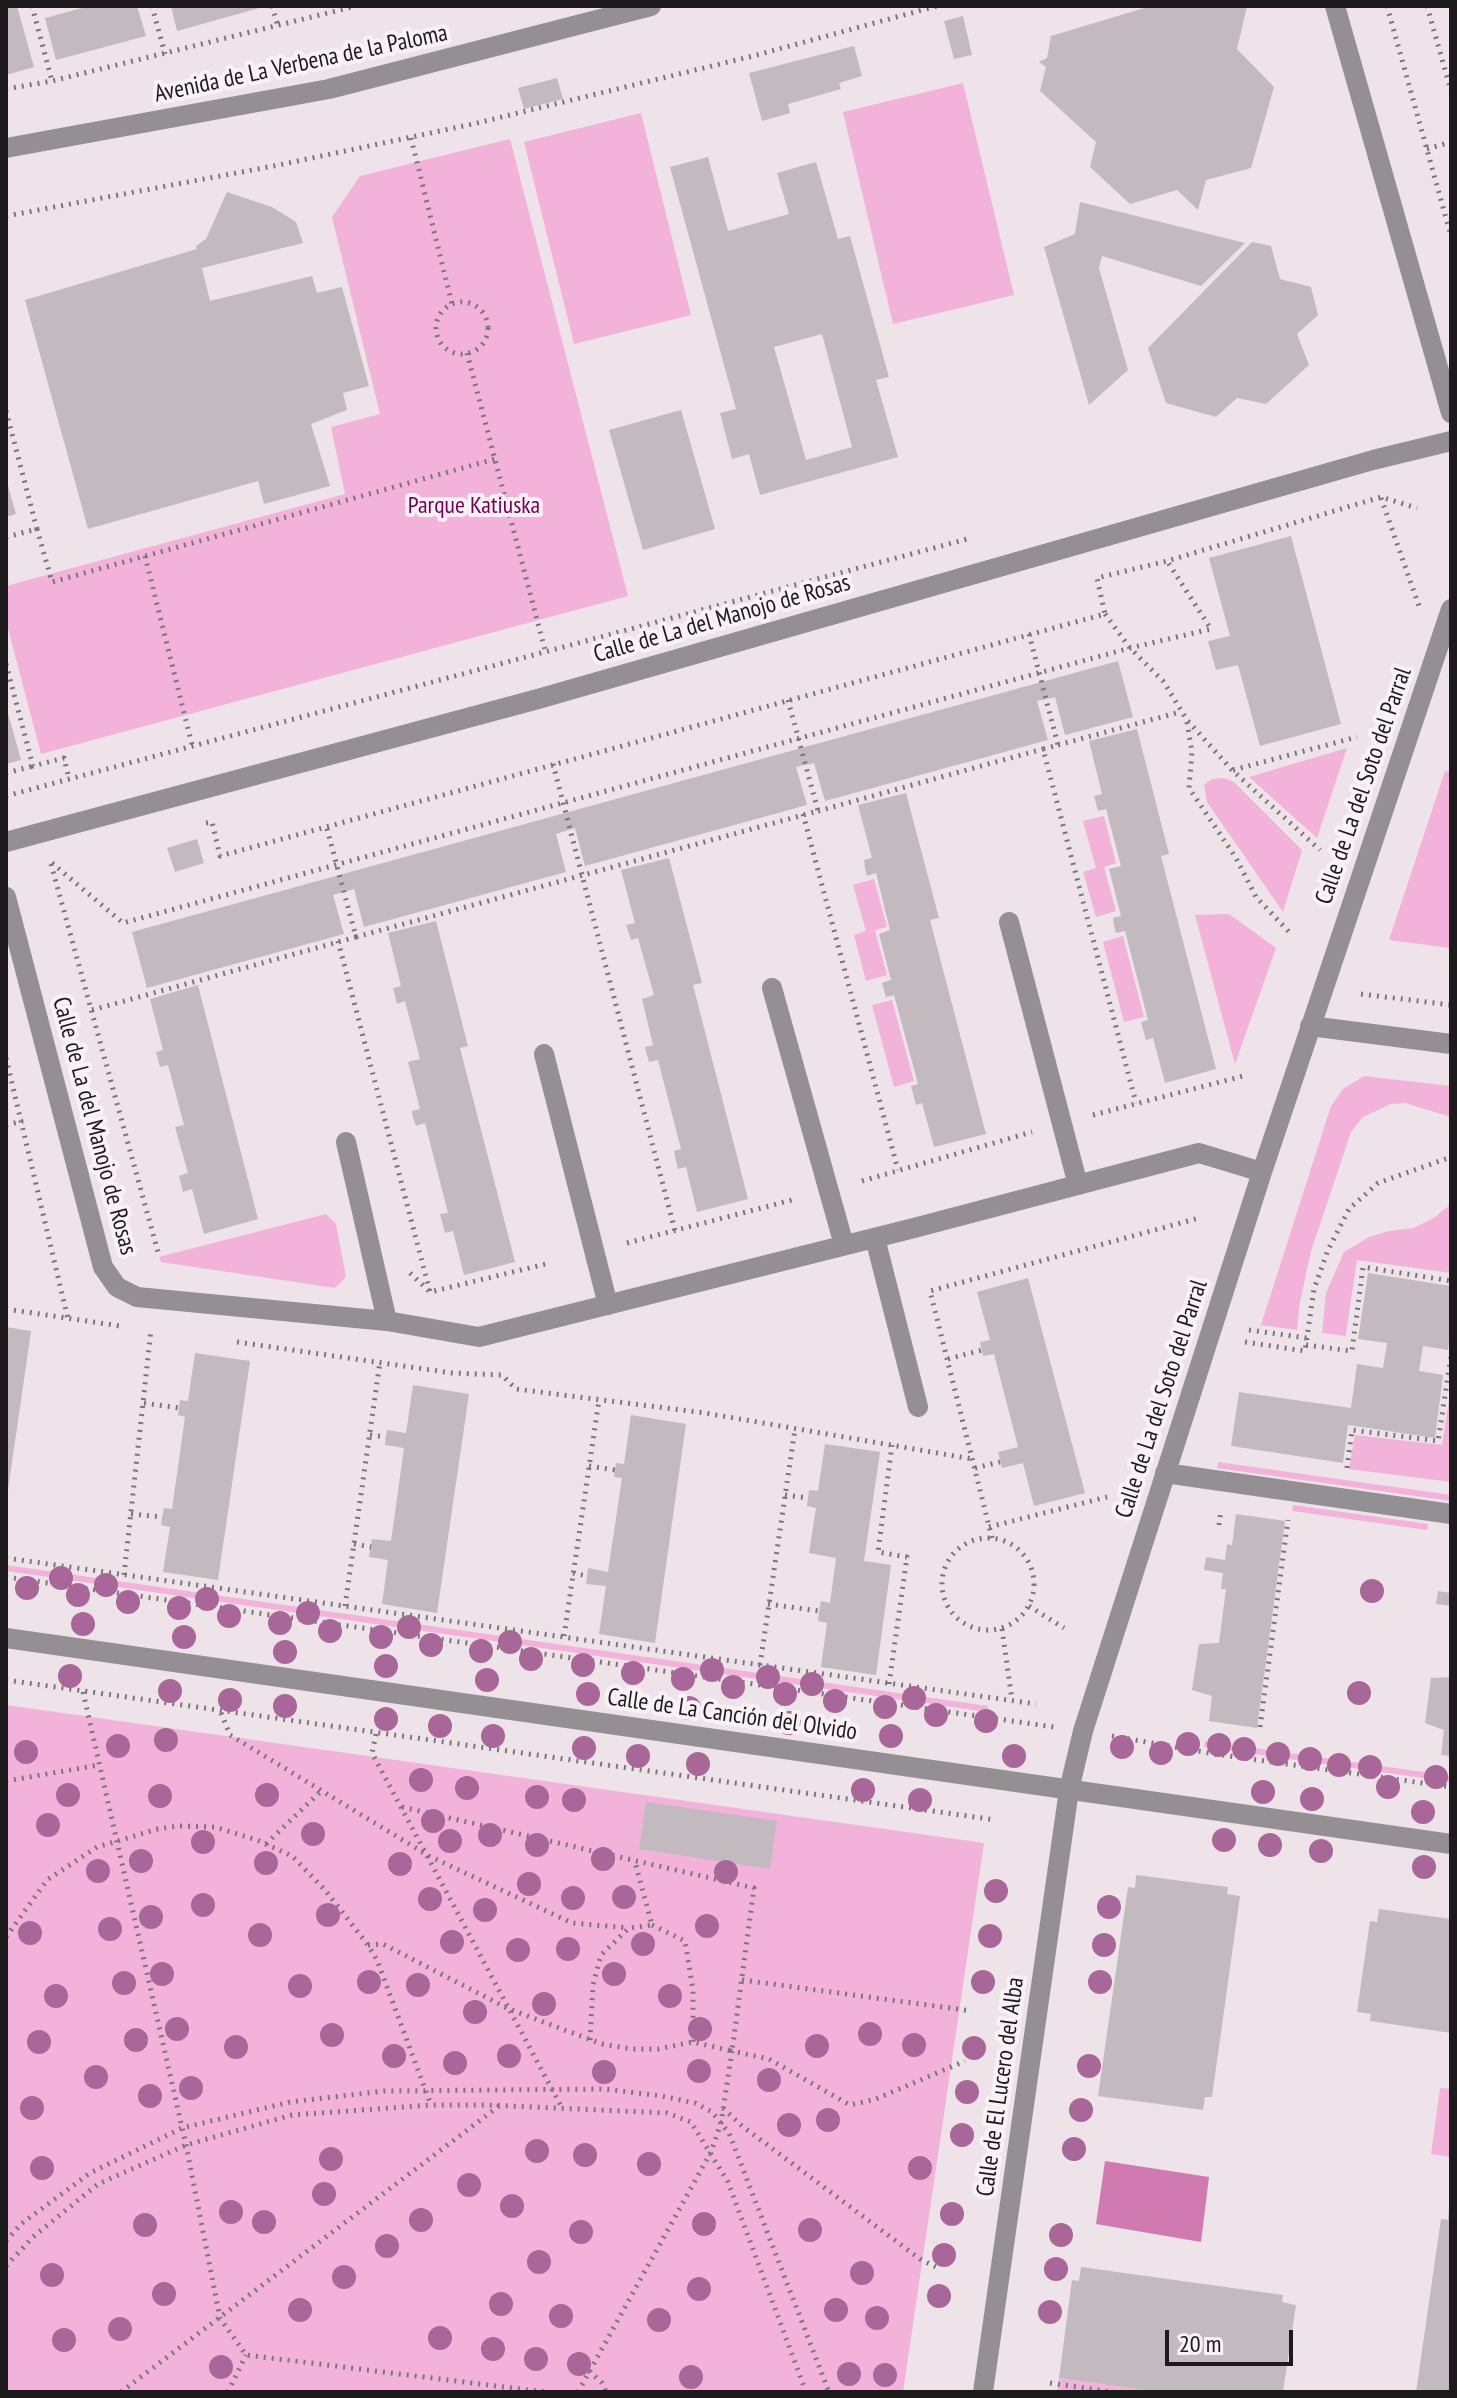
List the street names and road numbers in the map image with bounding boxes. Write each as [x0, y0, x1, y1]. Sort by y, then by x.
street label: Avenida de La Verbena de la Paloma [152, 19, 450, 109]
street label: Calle de La del Manojo de Rosas [590, 569, 854, 669]
street label: Calle de La del Soto del Parral [1310, 664, 1418, 908]
street label: Calle de La del Manojo de Rosas [46, 994, 142, 1258]
street label: Calle de La del Soto del Parral [1110, 1276, 1214, 1522]
street label: Calle de La Canción del Olvido [605, 1683, 859, 1747]
street label: Calle de El Lucero del Alba [971, 1976, 1031, 2198]

